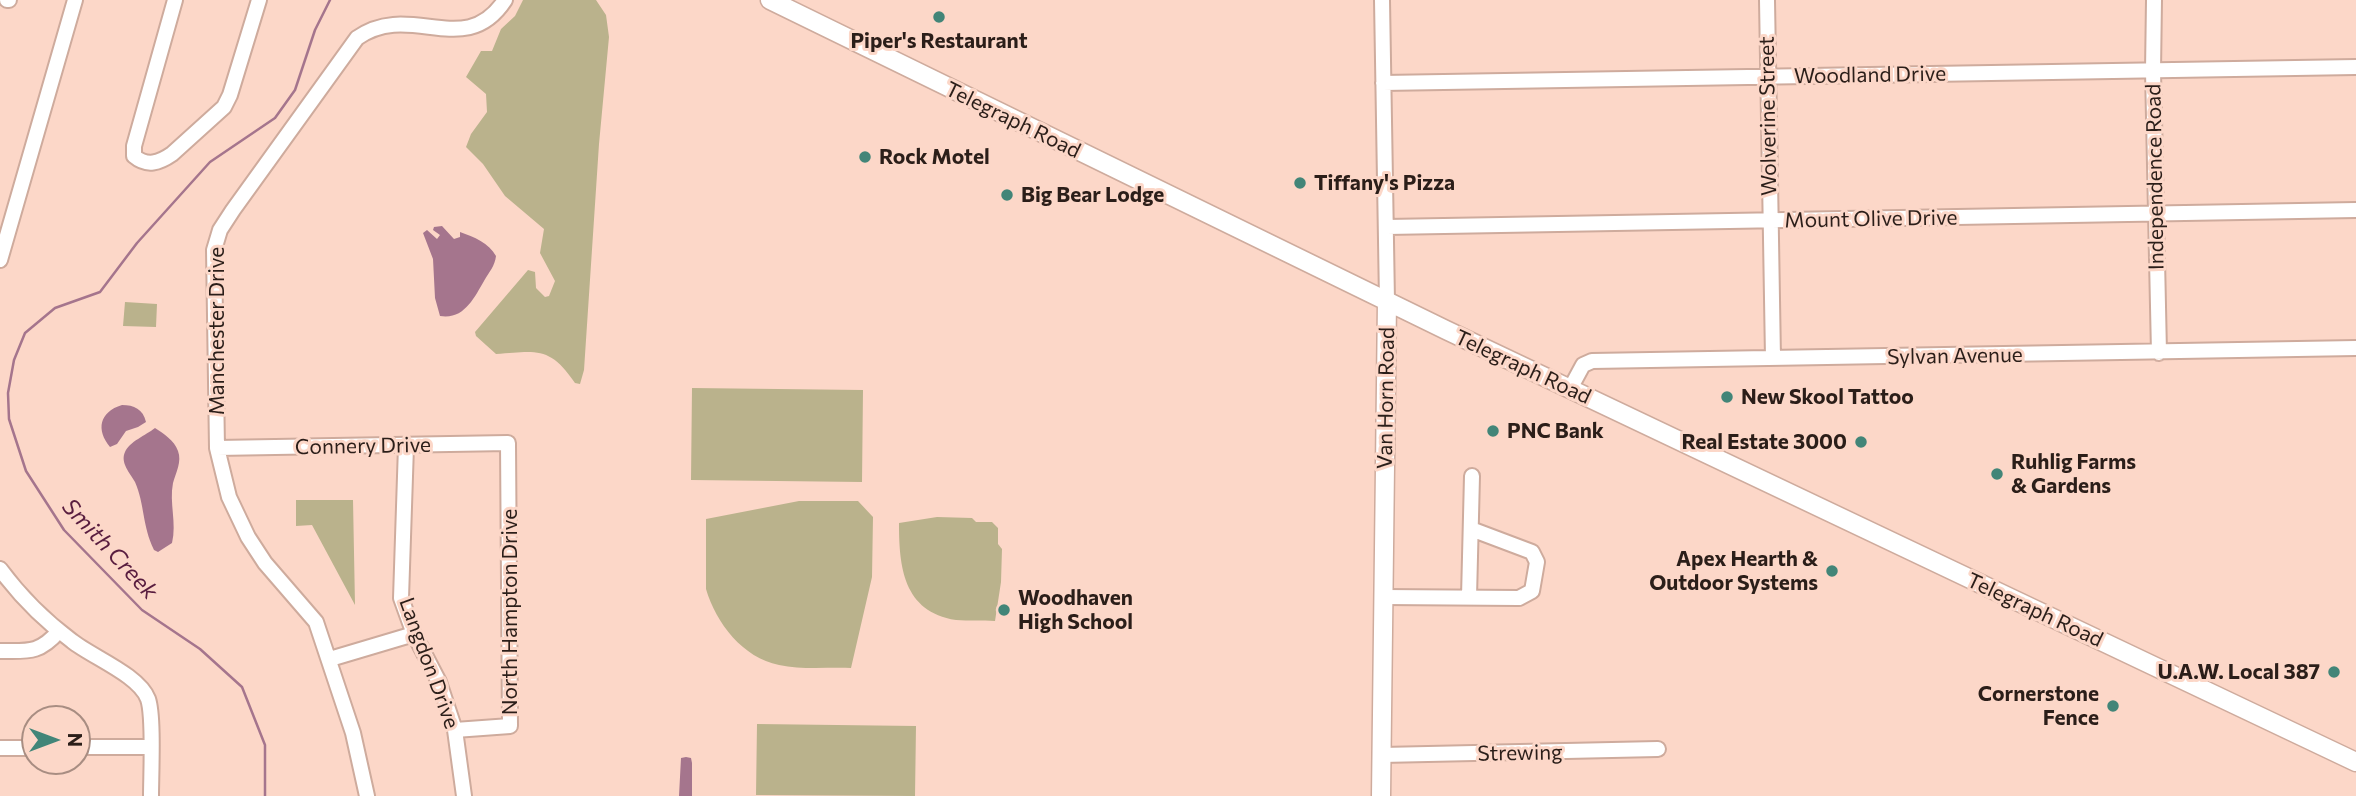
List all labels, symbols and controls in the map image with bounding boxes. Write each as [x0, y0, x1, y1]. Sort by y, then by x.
marker: Piper's Restaurant [931, 9, 947, 25]
place label: Piper's Restaurant [850, 28, 1028, 54]
street label: Wolverine Street [1754, 36, 1782, 196]
street label: Woodland Drive [1794, 61, 1946, 89]
street label: Telegraph Road [941, 76, 1085, 164]
street label: Independence Road [2141, 84, 2169, 270]
place label: Rock Motel [879, 144, 990, 170]
marker: Rock Motel [857, 149, 873, 165]
place label: Tiffany's Pizza [1314, 170, 1455, 196]
marker: Tiffany's Pizza [1292, 175, 1308, 191]
place label: Big Bear Lodge [1021, 182, 1164, 208]
marker: Big Bear Lodge [999, 187, 1015, 203]
street label: Mount Olive Drive [1784, 205, 1958, 233]
street label: Manchester Drive [204, 247, 230, 415]
street label: Telegraph Road [1451, 324, 1595, 410]
street label: Van Horn Road [1372, 327, 1400, 469]
street label: Sylvan Avenue [1887, 342, 2023, 370]
place label: New Skool Tattoo [1741, 384, 1914, 410]
marker: New Skool Tattoo [1719, 389, 1735, 405]
place label: PNC Bank [1507, 418, 1604, 444]
marker: PNC Bank [1485, 423, 1501, 439]
place label: Real Estate 3000 [1681, 429, 1847, 455]
street label: Connery Drive [295, 432, 431, 460]
marker: Real Estate 3000 [1853, 434, 1869, 450]
place label: Ruhlig Farms & Gardens [2011, 449, 2136, 499]
marker: Ruhlig Farms & Gardens [1989, 466, 2005, 482]
water label: Smith Creek [56, 493, 164, 605]
street label: North Hampton Drive [497, 509, 523, 715]
place label: Apex Hearth & Outdoor Systems [1649, 546, 1818, 596]
marker: Apex Hearth & Outdoor Systems [1824, 563, 1840, 579]
street label: Telegraph Road [1963, 567, 2107, 653]
place label: Woodhaven High School [1018, 585, 1133, 635]
street label: Langdon Drive [394, 594, 464, 732]
marker: Woodhaven High School [996, 602, 1012, 618]
place label: U.A.W. Local 387 [2158, 659, 2320, 685]
marker: U.A.W. Local 387 [2326, 664, 2342, 680]
place label: Cornerstone Fence [1978, 681, 2099, 731]
marker: Cornerstone Fence [2105, 698, 2121, 714]
north arrow [21, 705, 91, 775]
text: N [64, 733, 87, 747]
street label: Strewing [1477, 740, 1563, 766]

